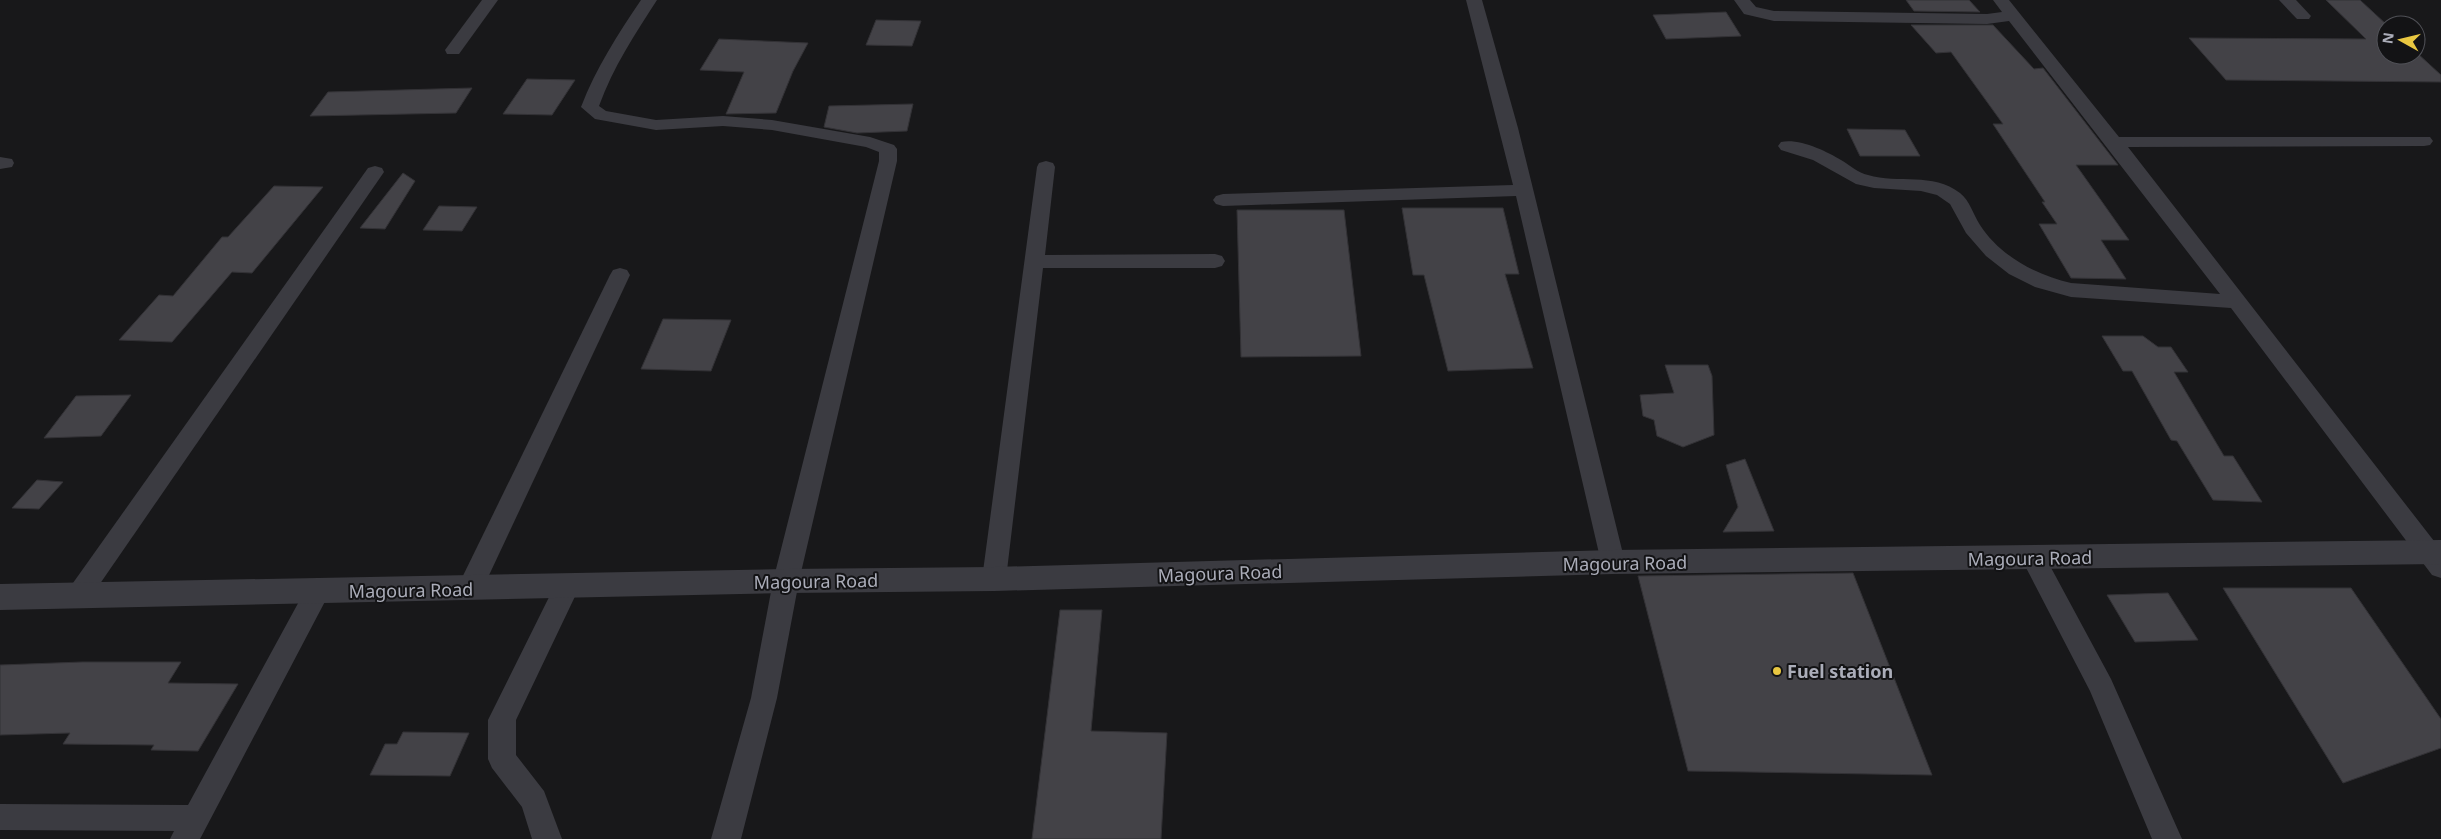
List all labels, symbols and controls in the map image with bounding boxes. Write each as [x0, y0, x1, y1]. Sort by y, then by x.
north arrow [2376, 15, 2426, 65]
text: N [2377, 31, 2398, 45]
street label: Magoura Road [1967, 545, 2093, 571]
street label: Magoura Road [1562, 550, 1688, 576]
street label: Magoura Road [1157, 559, 1283, 587]
street label: Magoura Road [753, 568, 879, 594]
street label: Magoura Road [348, 577, 474, 603]
place label: Fuel station [1787, 659, 1893, 683]
marker: Fuel station [1771, 665, 1783, 677]

